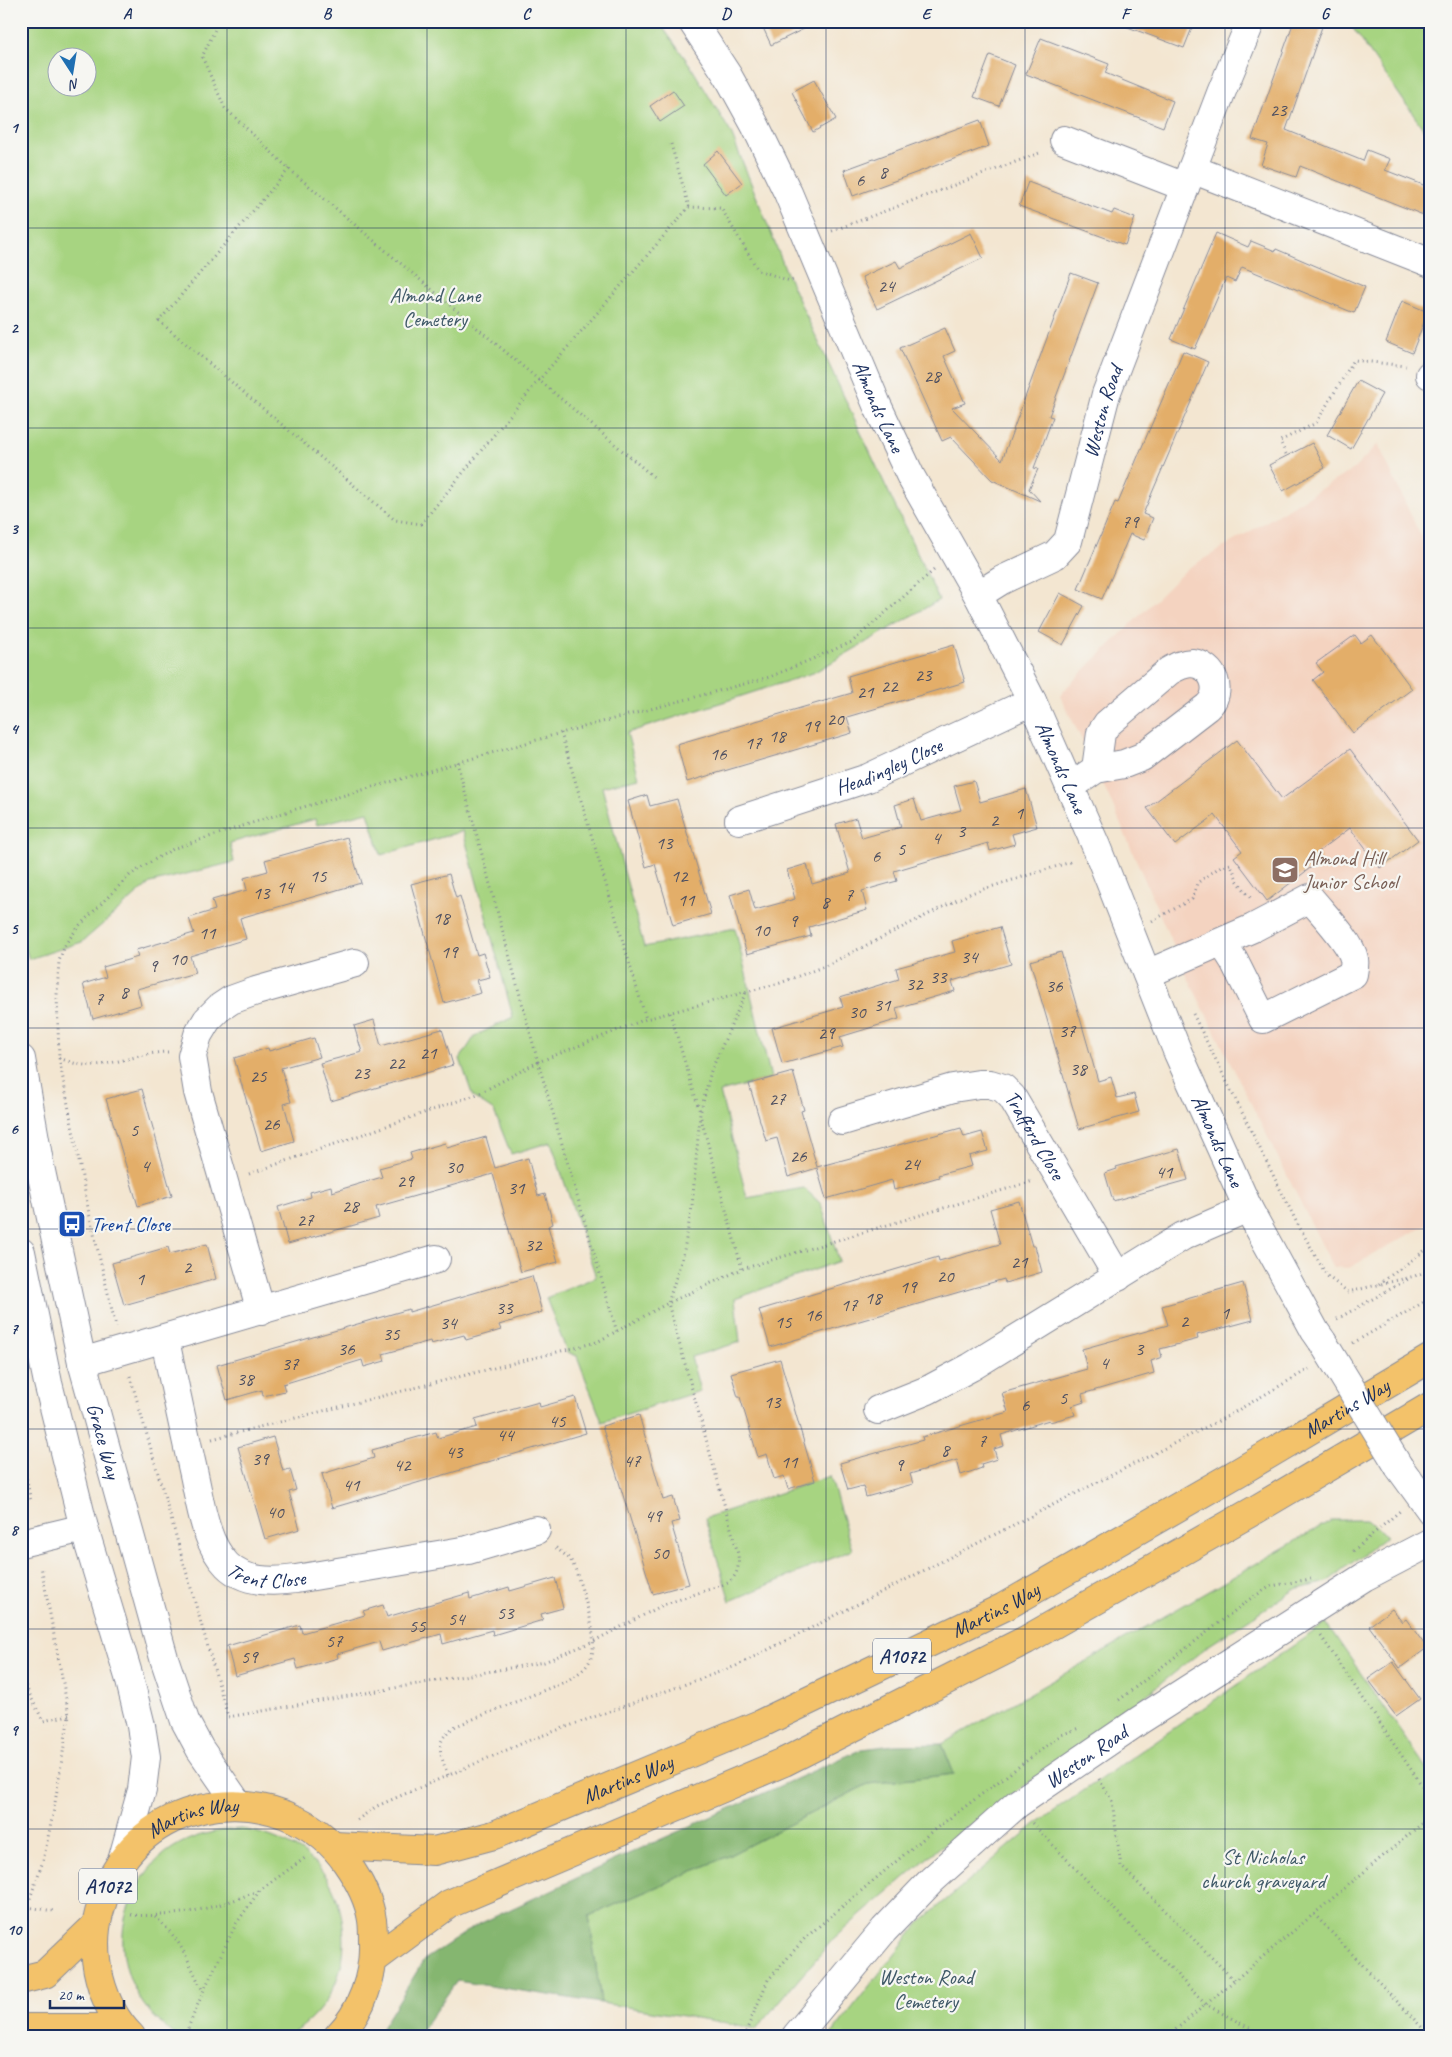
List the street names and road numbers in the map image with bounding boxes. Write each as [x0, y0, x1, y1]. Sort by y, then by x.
street label: Almonds Lane [847, 356, 911, 458]
street label: Weston Road [1077, 359, 1130, 460]
street label: Almonds Lane [1030, 717, 1093, 819]
street label: Headingley Close [832, 732, 947, 801]
street label: Trafford Close [1000, 1085, 1072, 1186]
street label: Almonds Lane [1186, 1091, 1250, 1192]
street label: Martins Way [1299, 1372, 1396, 1444]
street label: Grace Way [81, 1400, 127, 1483]
street label: Trent Close [222, 1557, 308, 1594]
street label: Martins Way [947, 1576, 1046, 1643]
road number: A1072 [873, 1638, 931, 1674]
street label: Weston Road [1040, 1717, 1136, 1794]
street label: Martins Way [579, 1748, 678, 1810]
street label: Martins Way [142, 1792, 240, 1844]
road number: A1072 [79, 1868, 137, 1904]

